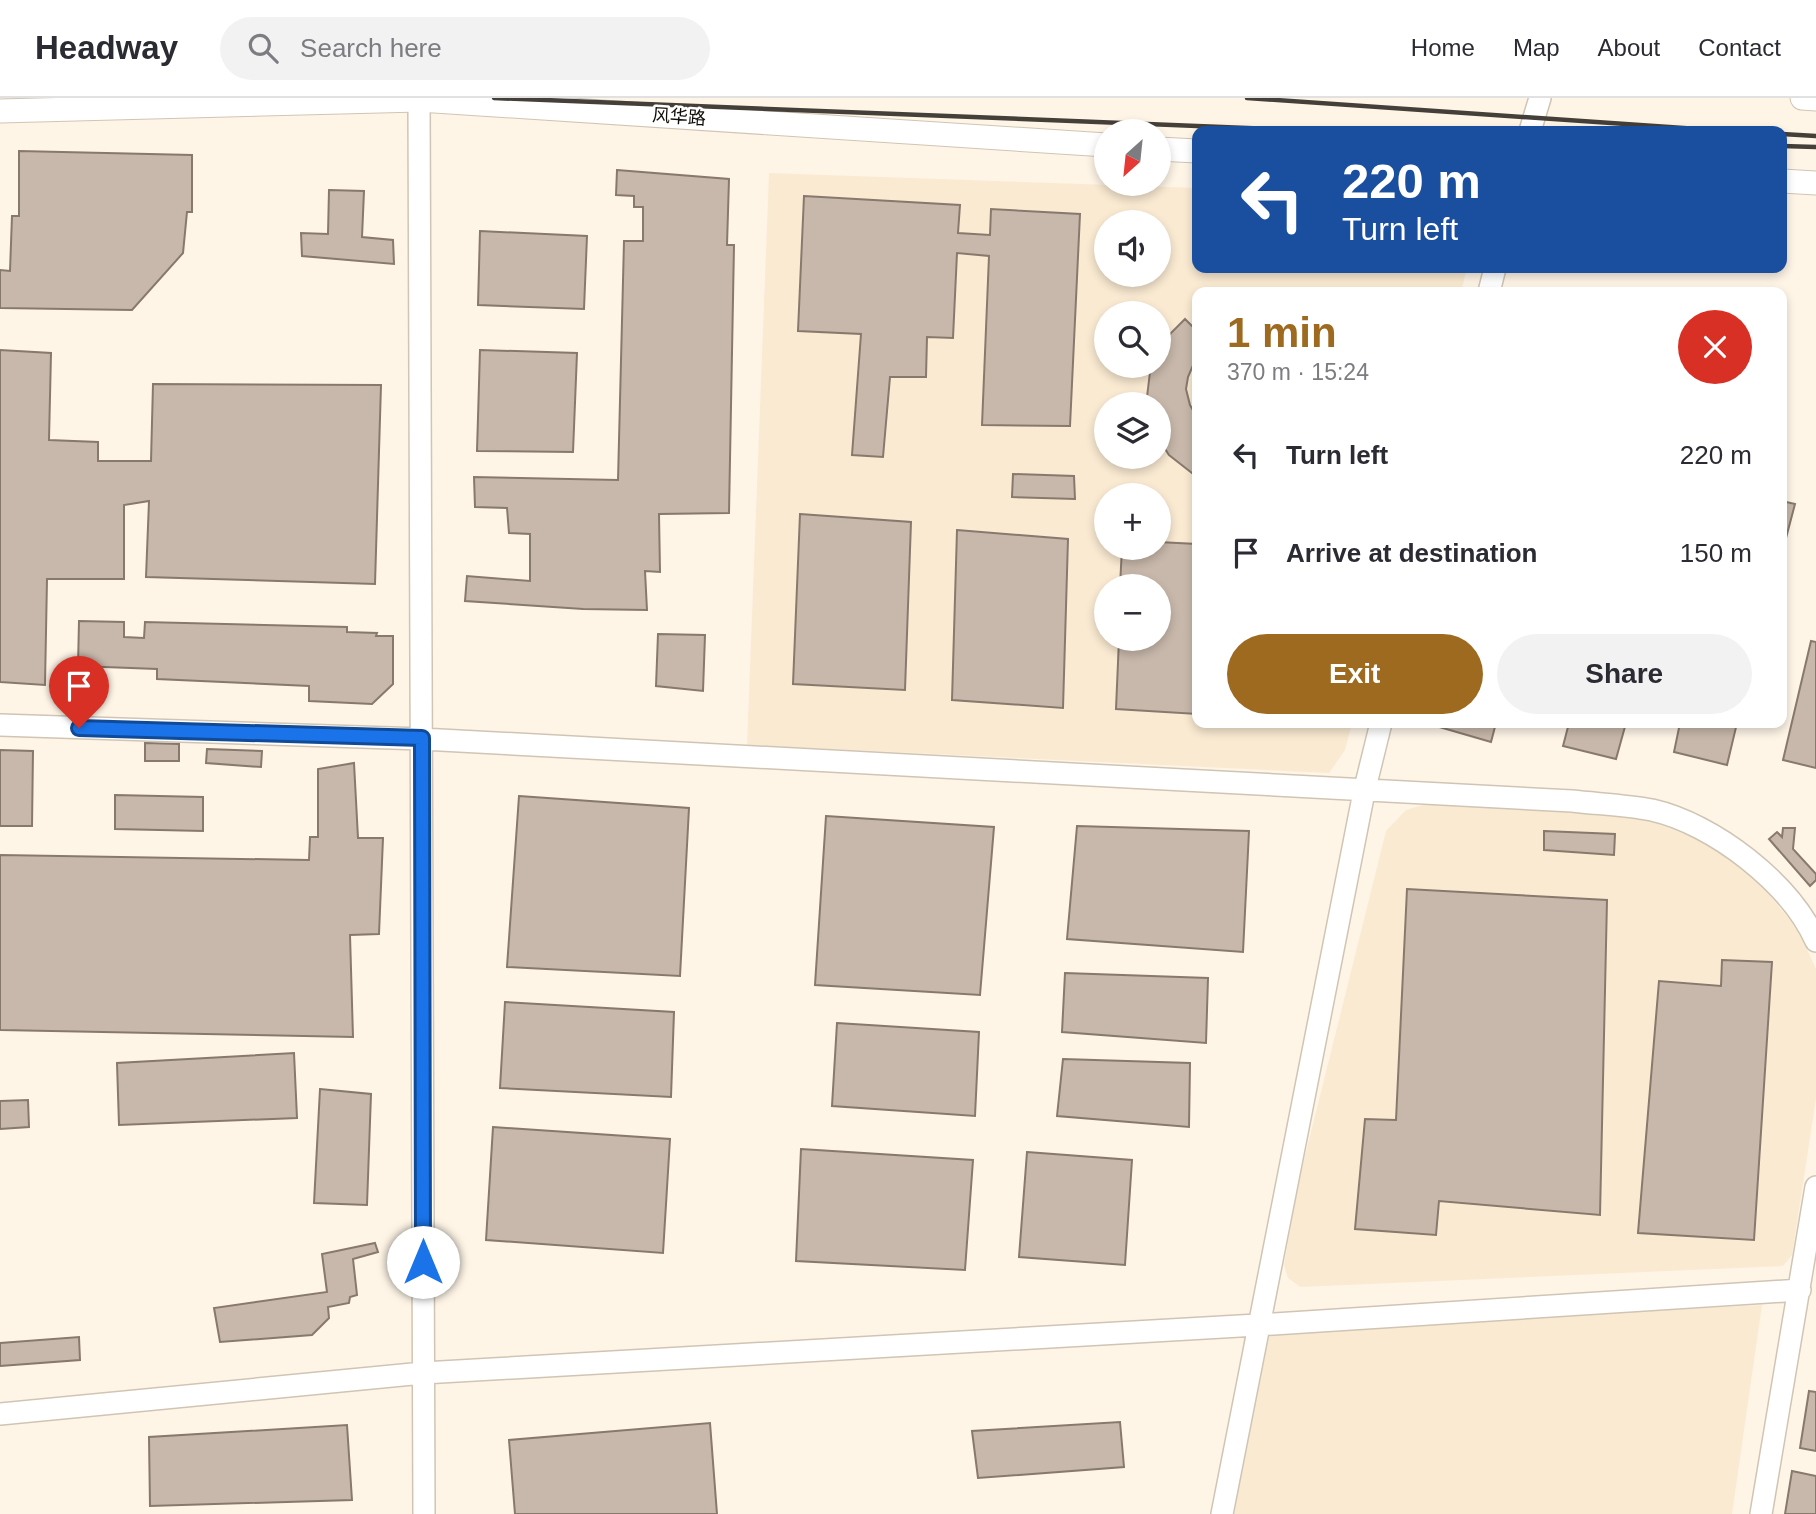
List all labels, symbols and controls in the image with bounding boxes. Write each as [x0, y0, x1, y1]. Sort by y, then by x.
search box [220, 17, 710, 80]
text: Headway [35, 29, 178, 66]
icon: search [244, 29, 282, 67]
text: Search here [300, 33, 442, 63]
text: Home [1411, 34, 1475, 61]
text: Map [1513, 34, 1560, 61]
text: About [1598, 34, 1660, 61]
text: Contact [1698, 34, 1781, 61]
street label: 风华路 [651, 105, 707, 129]
north arrow [1094, 119, 1171, 196]
map controls [1094, 119, 1171, 651]
icon: left [1227, 154, 1318, 245]
text: 220 m [1342, 154, 1481, 208]
button: sound [1094, 210, 1171, 287]
text: Turn left [1342, 211, 1458, 247]
button: search [1094, 301, 1171, 378]
text: 1 min [1227, 309, 1337, 356]
button: close [1678, 310, 1752, 384]
text: 370 m · 15:24 [1227, 359, 1369, 385]
button: layers [1094, 392, 1171, 469]
icon: left [1227, 436, 1265, 474]
text: Turn left [1286, 440, 1388, 470]
text: 220 m [1680, 440, 1752, 470]
button: + [1094, 483, 1171, 560]
icon: arrive [1227, 534, 1265, 572]
text: Arrive at destination [1286, 538, 1537, 568]
text: 150 m [1680, 538, 1752, 568]
button: − [1094, 574, 1171, 651]
button: Exit [1227, 634, 1483, 714]
button: Share [1497, 634, 1752, 714]
pin [49, 656, 109, 728]
icon: arrive [60, 667, 98, 705]
position arrow [386, 1225, 460, 1299]

